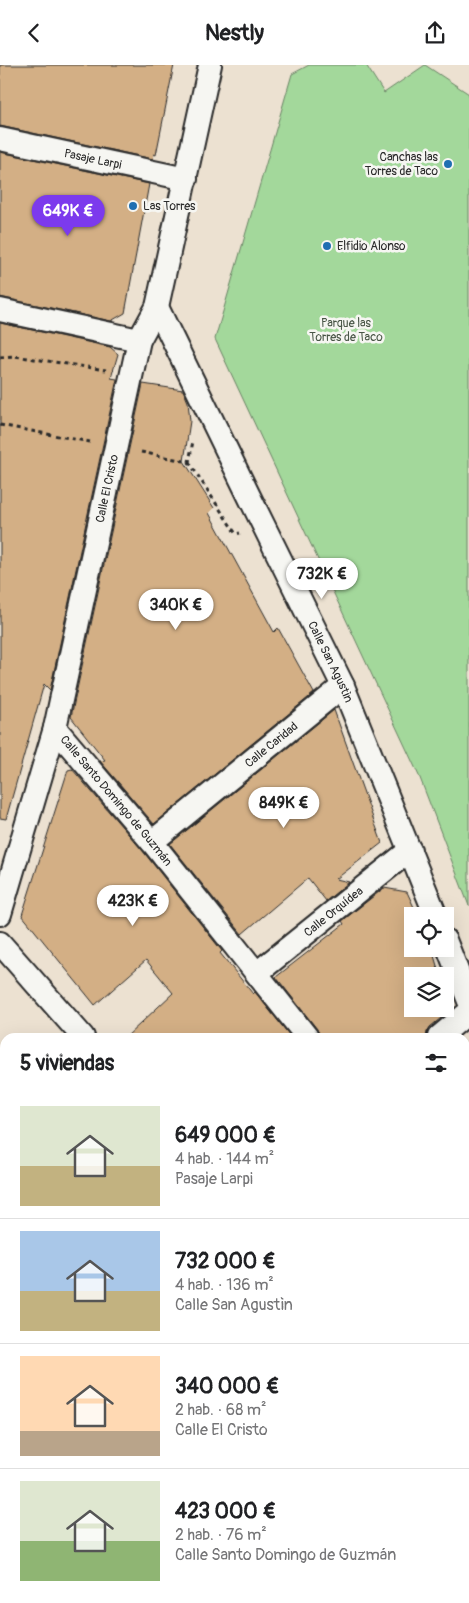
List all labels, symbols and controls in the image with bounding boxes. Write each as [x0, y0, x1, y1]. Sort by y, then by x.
icon: back [20, 19, 48, 47]
text: Nestly [205, 19, 264, 47]
icon: share [421, 19, 449, 47]
street label: Pasaje Larpi [63, 146, 123, 173]
place label: Canchas las Torres de Taco [365, 150, 439, 179]
marker: Canchas las Torres de Taco [442, 158, 454, 170]
pin: 649K € [27, 195, 109, 237]
place label: Las Torres [143, 199, 196, 214]
marker: Las Torres [127, 200, 139, 212]
text: 649K € [43, 201, 93, 221]
place label: Elfidio Alonso [337, 239, 406, 254]
marker: Elfidio Alonso [321, 240, 333, 252]
park label: Parque las Torres de Taco [309, 316, 383, 345]
street label: Calle El Cristo [93, 453, 122, 524]
pin: 732K € [281, 557, 363, 600]
text: 732K € [297, 564, 347, 584]
pin: 340K € [135, 589, 217, 631]
text: 340K € [150, 595, 202, 615]
street label: Calle San Agustìn [304, 619, 356, 705]
street label: Calle Caridad [242, 719, 301, 771]
street label: Calle Santo Domingo de Guzmán [57, 733, 175, 869]
pin: 849K € [243, 787, 325, 829]
text: 849K € [259, 793, 309, 813]
street label: Calle Orquídea [301, 883, 367, 940]
pin: 423K € [92, 885, 174, 927]
text: 423K € [108, 891, 158, 911]
map controls [404, 907, 454, 1017]
button: locate [404, 907, 454, 957]
button: layers [404, 967, 454, 1017]
icon: filters [422, 1049, 450, 1077]
text: 5 viviendas [20, 1050, 114, 1077]
text: 649 000 € [175, 1122, 276, 1149]
icon: home [60, 1126, 120, 1186]
text: 4 hab. · 144 m² [175, 1149, 274, 1169]
text: Pasaje Larpi [175, 1169, 253, 1189]
text: 732 000 € [175, 1248, 276, 1275]
icon: home [60, 1251, 120, 1311]
text: 4 hab. · 136 m² [175, 1275, 274, 1295]
text: Calle San Agustìn [175, 1295, 293, 1315]
text: 340 000 € [175, 1373, 279, 1400]
icon: home [60, 1376, 120, 1436]
text: 2 hab. · 68 m² [175, 1400, 266, 1420]
text: Calle El Cristo [175, 1420, 268, 1440]
text: 423 000 € [175, 1498, 276, 1525]
icon: home [60, 1501, 120, 1561]
text: 2 hab. · 76 m² [175, 1525, 267, 1545]
text: Calle Santo Domingo de Guzmán [175, 1545, 396, 1565]

